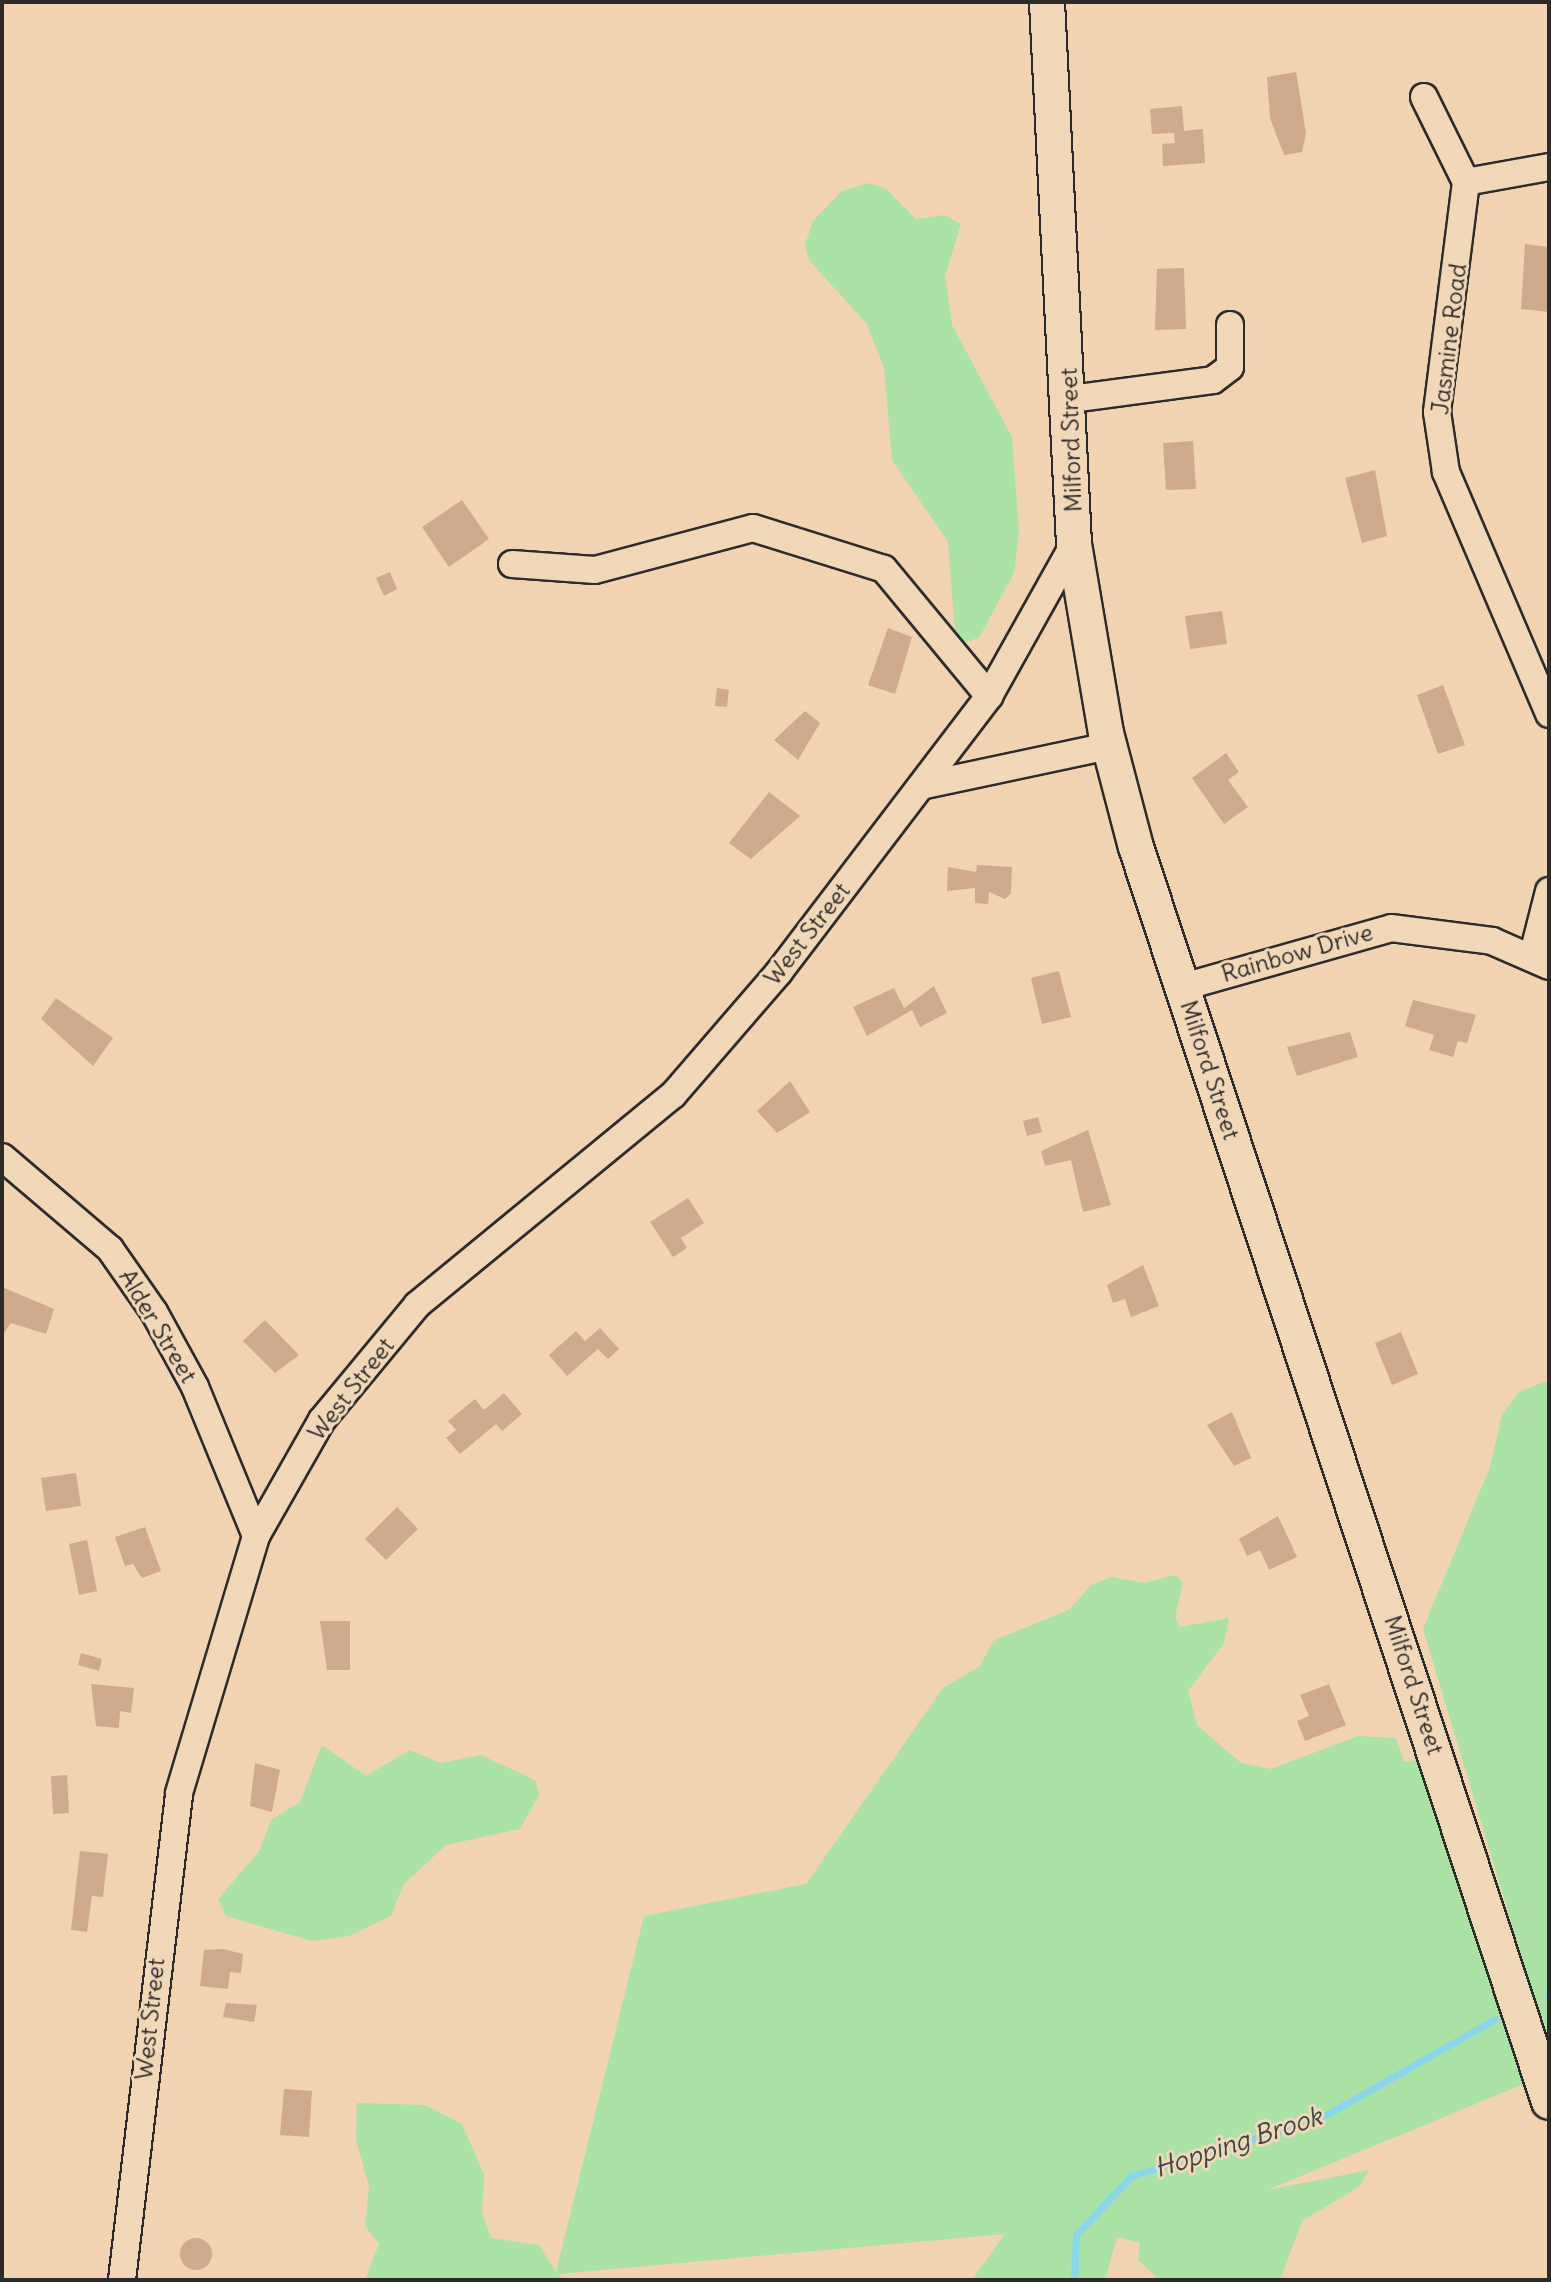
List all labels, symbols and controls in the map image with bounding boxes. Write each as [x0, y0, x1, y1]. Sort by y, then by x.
street label: Jasmine Road [1425, 262, 1473, 416]
street label: Milford Street [1054, 367, 1088, 513]
street label: West Street [758, 877, 856, 991]
street label: Rainbow Drive [1218, 918, 1376, 988]
street label: Milford Street [1174, 997, 1246, 1143]
street label: Alder Street [113, 1264, 203, 1388]
street label: West Street [302, 1332, 400, 1446]
street label: Milford Street [1378, 1612, 1450, 1758]
street label: West Street [129, 1957, 171, 2081]
water label: Hopping Brook [1150, 2100, 1326, 2184]

